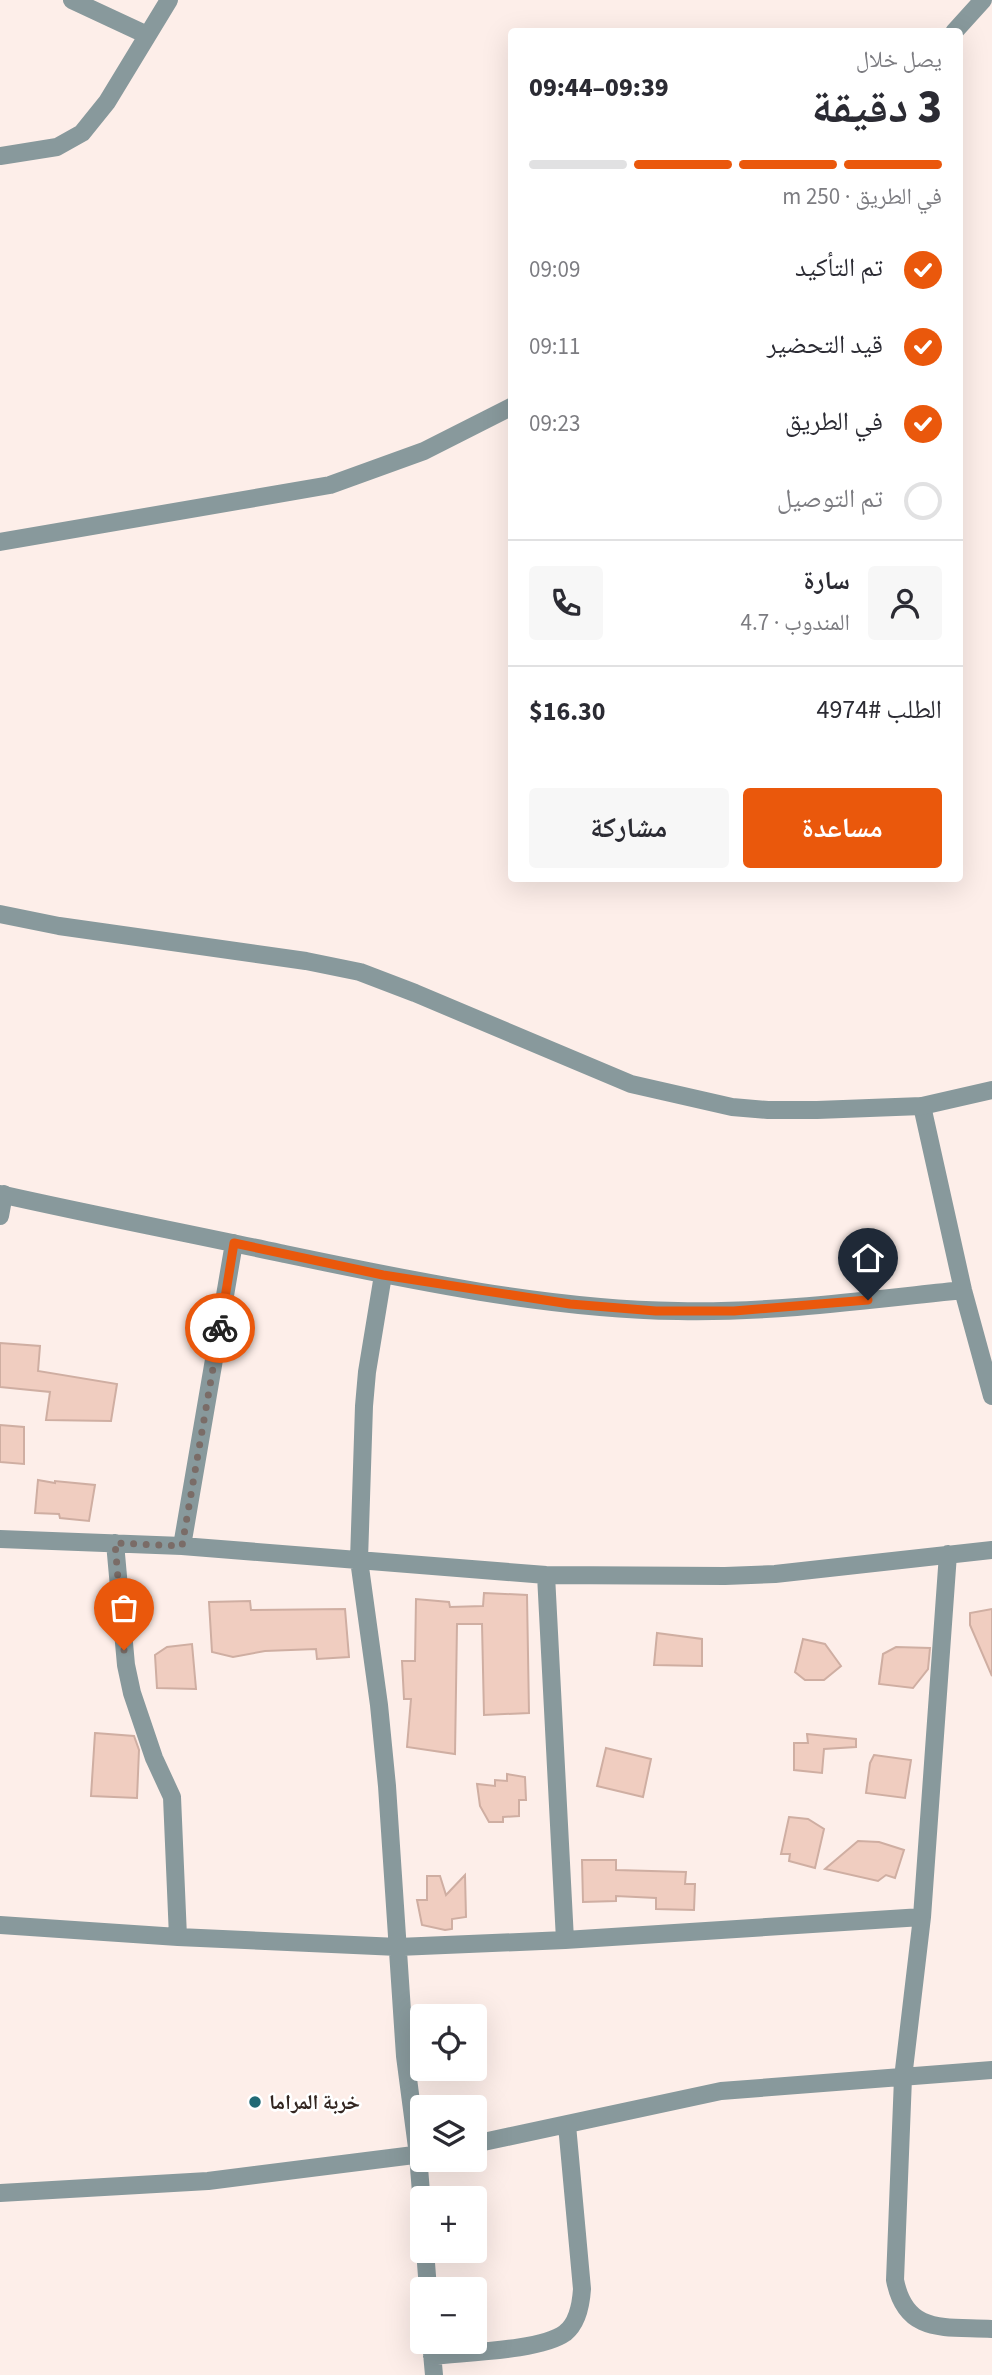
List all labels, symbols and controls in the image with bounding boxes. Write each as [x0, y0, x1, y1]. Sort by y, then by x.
text: يصل خلال [856, 43, 942, 76]
text: 09:39–09:44 [529, 69, 669, 106]
text: 3 دقيقة [812, 75, 942, 140]
text: في الطريق · 250 m [782, 180, 942, 213]
text: تم التأكيد [795, 249, 883, 286]
icon: check [904, 251, 942, 289]
text: 09:09 [529, 253, 580, 286]
text: قيد التحضير [767, 326, 883, 363]
icon: check [904, 328, 942, 366]
text: 09:11 [529, 330, 580, 363]
text: في الطريق [785, 403, 883, 440]
icon: check [904, 405, 942, 443]
text: 09:23 [529, 407, 580, 440]
text: تم التوصيل [777, 480, 883, 517]
text: سارة [803, 562, 850, 599]
button: phone [529, 566, 603, 640]
button: person [868, 566, 942, 640]
text: المندوب · 4.7 [740, 606, 850, 639]
text: الطلب #4974 [817, 691, 942, 728]
text: $16.30 [529, 693, 605, 730]
button: مشاركة [529, 788, 729, 868]
button: مساعدة [743, 788, 942, 868]
pin [838, 1228, 898, 1300]
icon: home [849, 1239, 887, 1277]
courier [185, 1293, 255, 1363]
icon: bike [201, 1309, 239, 1347]
pin [94, 1578, 154, 1650]
icon: bag [105, 1589, 143, 1627]
map controls [410, 2004, 487, 2354]
button: locate [410, 2004, 487, 2081]
place label: خربة المراما [269, 2087, 360, 2117]
marker: خربة المراما [247, 2094, 263, 2110]
button: layers [410, 2095, 487, 2172]
button: + [410, 2186, 487, 2263]
button: − [410, 2277, 487, 2354]

